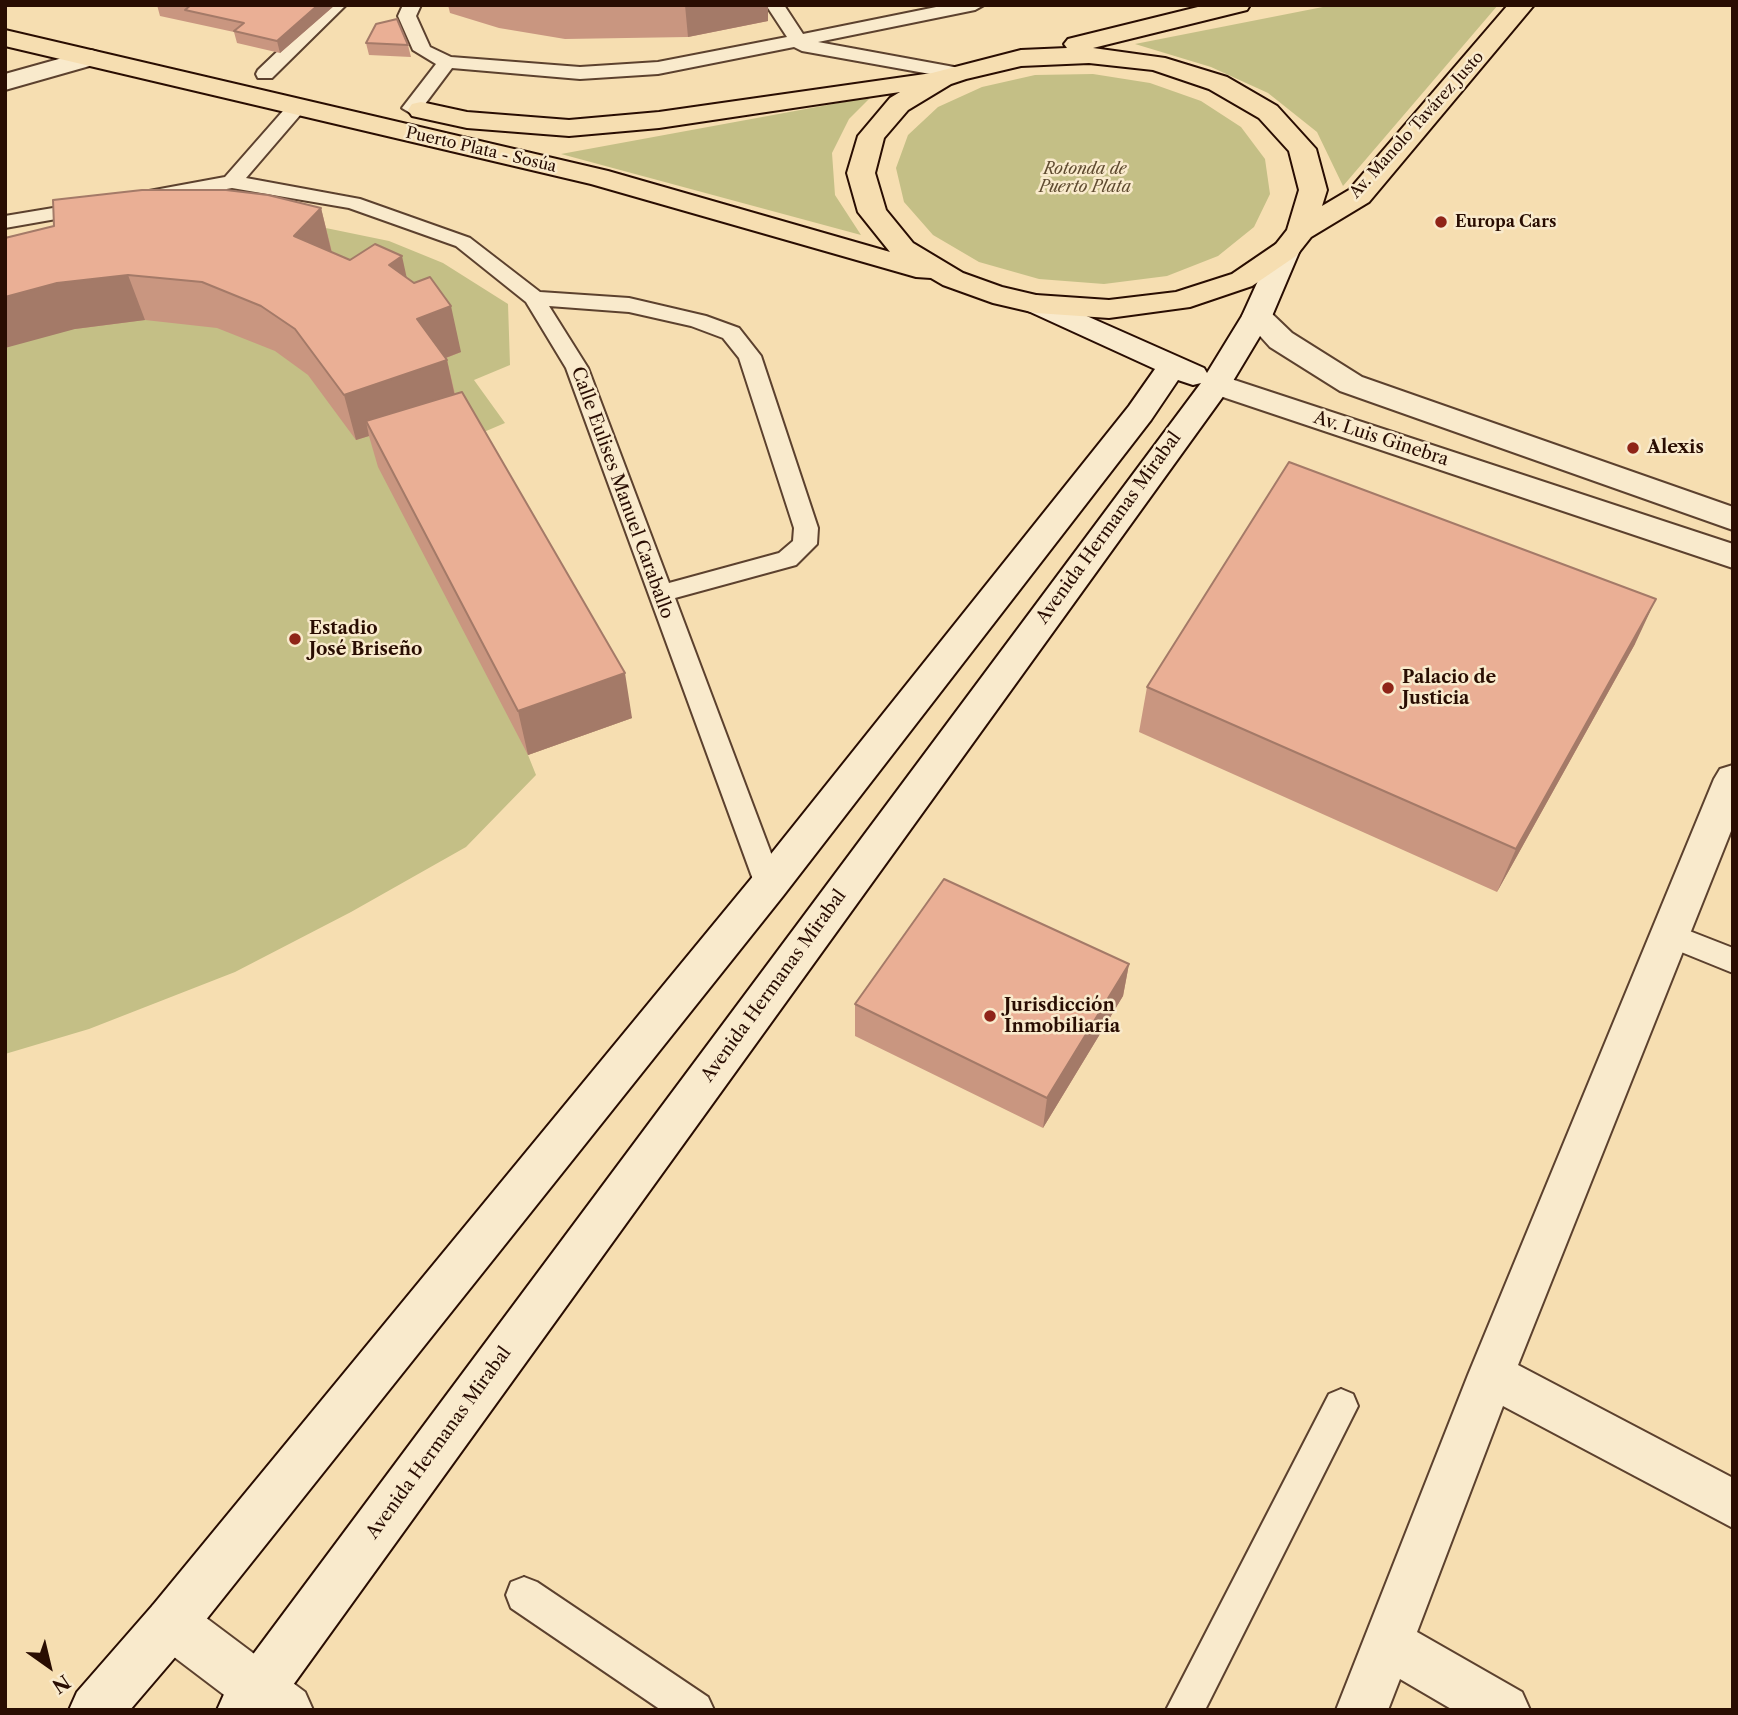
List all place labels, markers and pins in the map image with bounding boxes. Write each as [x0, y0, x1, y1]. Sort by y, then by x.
place label: Europa Cars [1455, 212, 1556, 232]
marker: Europa Cars [1433, 214, 1449, 230]
place label: Alexis [1647, 437, 1704, 459]
marker: Alexis [1625, 440, 1641, 456]
place label: Estadio José Briseño [309, 618, 422, 660]
marker: Estadio José Briseño [287, 631, 303, 647]
place label: Palacio de Justicia [1402, 667, 1496, 710]
marker: Palacio de Justicia [1380, 680, 1396, 696]
place label: Jurisdicción Inmobiliaria [1004, 995, 1120, 1038]
marker: Jurisdicción Inmobiliaria [982, 1008, 998, 1024]

